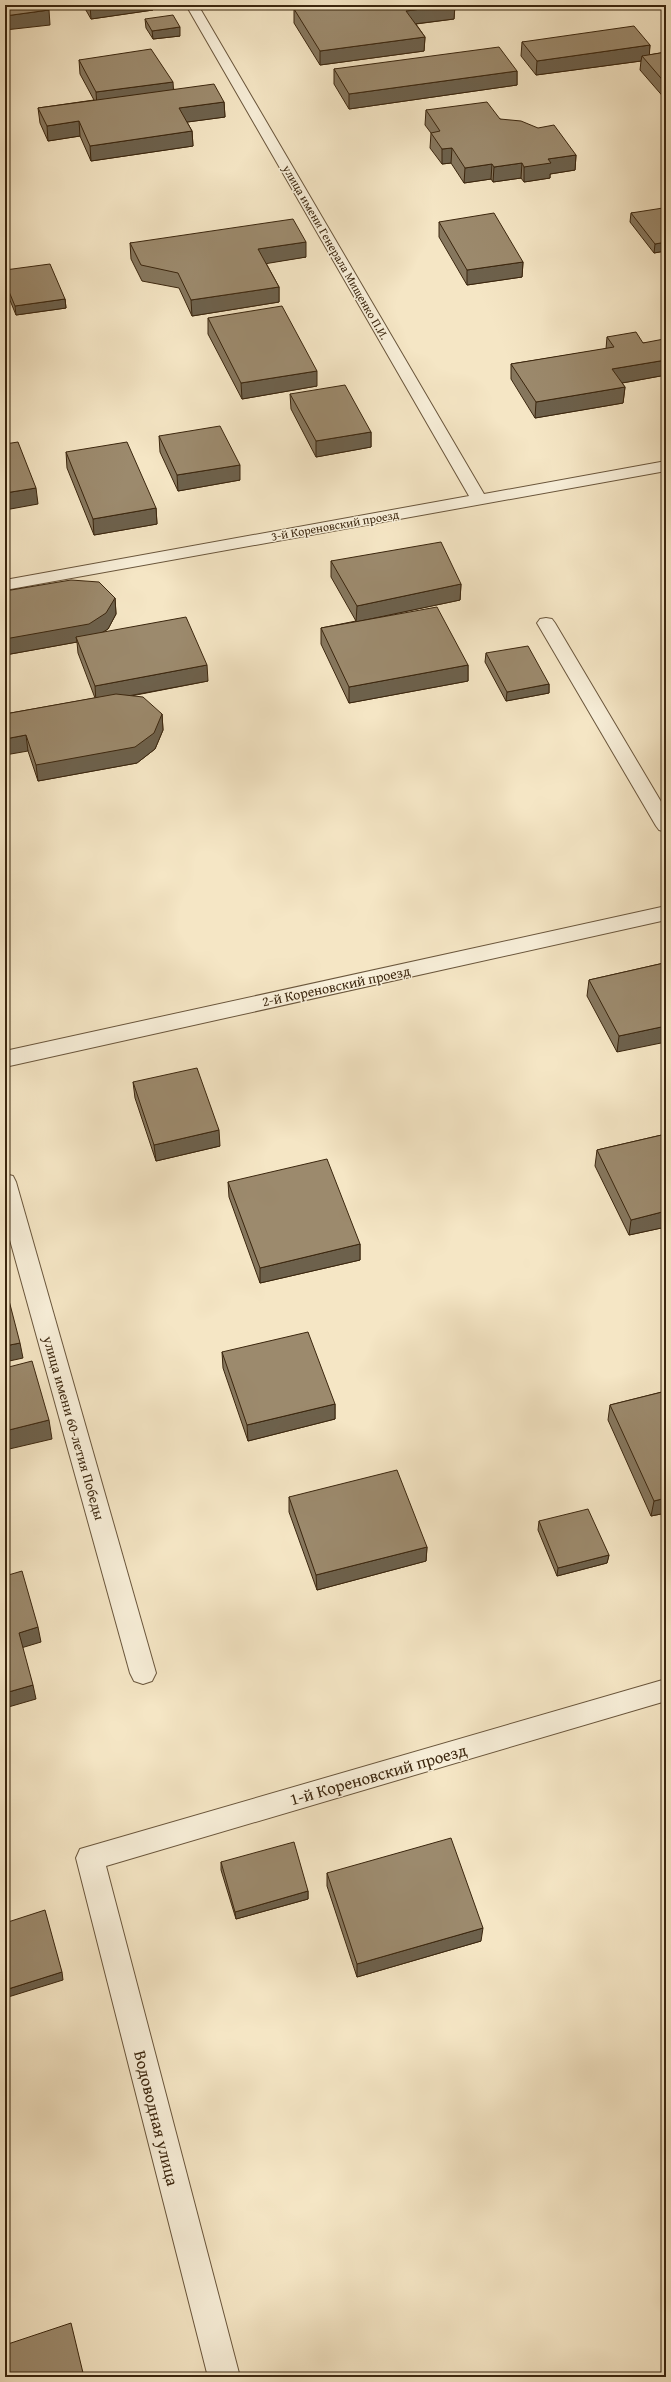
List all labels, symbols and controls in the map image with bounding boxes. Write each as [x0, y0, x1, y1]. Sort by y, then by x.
street label: улица имени Генерала Мищенко П.И. [278, 161, 393, 343]
street label: 3-й Кореновский проезд [270, 505, 401, 545]
street label: 2-й Кореновский проезд [260, 960, 412, 1011]
street label: улица имени 60-летия Победы [38, 1333, 110, 1522]
street label: 1-й Кореновский проезд [286, 1737, 470, 1811]
street label: Водоводная улица [128, 2048, 186, 2188]

